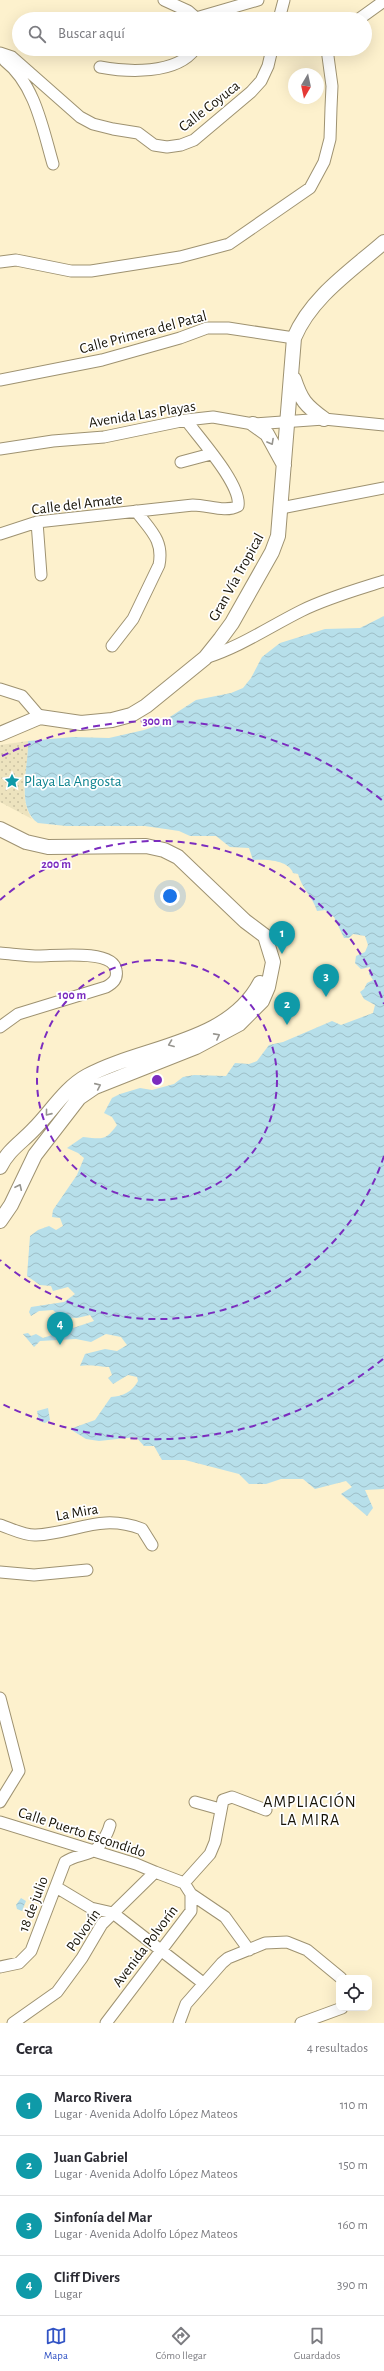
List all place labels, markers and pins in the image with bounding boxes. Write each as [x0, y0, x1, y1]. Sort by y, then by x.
place icon: Playa La Angosta [3, 772, 21, 790]
place label: Playa La Angosta [24, 774, 122, 789]
pin: 1 [269, 921, 295, 954]
pin: 3 [313, 964, 339, 997]
pin: 2 [274, 992, 300, 1025]
centre of rings [150, 1073, 164, 1087]
pin: 4 [47, 1312, 73, 1345]

